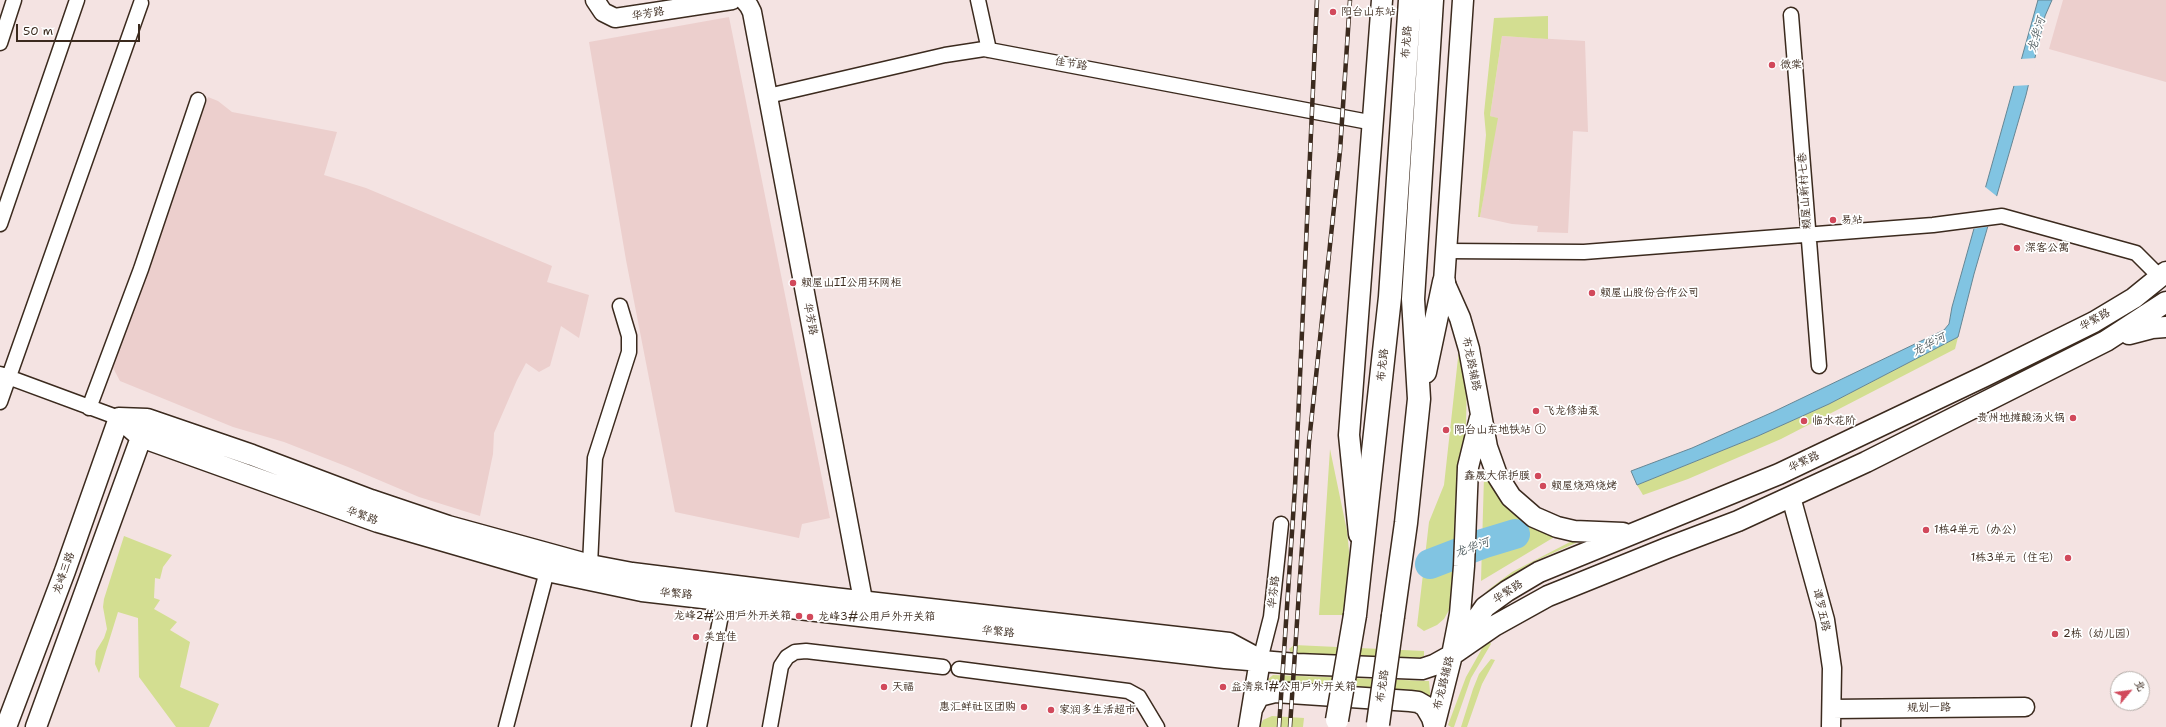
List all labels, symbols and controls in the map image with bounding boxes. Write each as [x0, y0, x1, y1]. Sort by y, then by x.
street label: 华芳路 [631, 5, 665, 23]
place label: 阳台山东站 [1341, 5, 1396, 19]
marker: 阳台山东站 [1328, 7, 1338, 17]
scale bar [18, 16, 142, 42]
water label: 龙华河 [2025, 16, 2049, 54]
text: 50 m [23, 23, 53, 39]
street label: 布龙路 [1399, 25, 1415, 59]
street label: 佳节路 [1054, 55, 1088, 73]
place label: 微棠 [1780, 58, 1802, 72]
marker: 微棠 [1767, 60, 1777, 70]
street label: 赖屋山新村七巷 [1796, 152, 1814, 230]
place label: 易站 [1841, 213, 1863, 227]
marker: 易站 [1828, 215, 1838, 225]
place label: 深客公寓 [2025, 241, 2069, 255]
marker: 深客公寓 [2012, 243, 2022, 253]
place label: 赖屋山II公用环网柜 [801, 276, 901, 290]
marker: 赖屋山II公用环网柜 [788, 278, 798, 288]
place label: 赖屋山股份合作公司 [1600, 286, 1699, 300]
marker: 赖屋山股份合作公司 [1587, 288, 1597, 298]
street label: 华芳路 [800, 302, 820, 336]
street label: 华繁路 [2077, 306, 2113, 334]
water label: 龙华河 [1910, 330, 1948, 360]
street label: 布龙路辅路 [1459, 336, 1483, 392]
street label: 布龙路 [1375, 348, 1391, 382]
place label: 飞龙修油泵 [1544, 404, 1599, 418]
marker: 飞龙修油泵 [1531, 406, 1541, 416]
place label: 贵州地摊酸汤火锅 [1977, 411, 2065, 425]
marker: 贵州地摊酸汤火锅 [2068, 413, 2078, 423]
place label: 临水花阶 [1812, 414, 1856, 428]
marker: 临水花阶 [1799, 416, 1809, 426]
place label: 阳台山东地铁站 ① [1454, 423, 1546, 437]
marker: 阳台山东地铁站 ① [1441, 425, 1451, 435]
street label: 华繁路 [1786, 449, 1822, 475]
place label: 鑫晟大保护膜 [1464, 469, 1530, 483]
marker: 鑫晟大保护膜 [1533, 471, 1543, 481]
place label: 赖屋烧鸡烧烤 [1551, 479, 1617, 493]
marker: 赖屋烧鸡烧烤 [1538, 481, 1548, 491]
street label: 华繁路 [344, 504, 380, 528]
place label: 1栋4单元（办公） [1934, 523, 2023, 537]
marker: 1栋4单元（办公） [1921, 525, 1931, 535]
water label: 龙华河 [1453, 535, 1491, 561]
street label: 龙峰三路 [50, 550, 78, 596]
place label: 1栋3单元（住宅） [1971, 551, 2060, 565]
marker: 1栋3单元（住宅） [2063, 553, 2073, 563]
street label: 华芬路 [1265, 575, 1283, 609]
street label: 华繁路 [1491, 577, 1525, 607]
street label: 华繁路 [659, 586, 693, 602]
street label: 谭罗五路 [1810, 587, 1832, 633]
place label: 龙峰2#公用户外开关箱 [674, 609, 791, 623]
place label: 龙峰3#公用户外开关箱 [818, 610, 935, 624]
marker: 龙峰2#公用户外开关箱 [794, 611, 804, 621]
marker: 龙峰3#公用户外开关箱 [805, 612, 815, 622]
street label: 华繁路 [981, 624, 1015, 640]
place label: 2栋（幼儿园） [2063, 627, 2137, 641]
marker: 2栋（幼儿园） [2050, 629, 2060, 639]
place label: 美宜佳 [704, 630, 737, 644]
marker: 美宜佳 [691, 632, 701, 642]
street label: 布龙路辅路 [1431, 655, 1457, 711]
street label: 布龙路 [1374, 669, 1392, 703]
north arrow [2110, 671, 2150, 711]
text: 北 [2131, 677, 2149, 694]
place label: 天福 [892, 680, 914, 694]
place label: 益清泉1#公用户外开关箱 [1231, 680, 1356, 694]
marker: 天福 [879, 682, 889, 692]
marker: 益清泉1#公用户外开关箱 [1218, 682, 1228, 692]
place label: 惠汇鲜社区团购 [939, 700, 1016, 714]
street label: 规划一路 [1907, 701, 1951, 715]
marker: 惠汇鲜社区团购 [1019, 702, 1029, 712]
place label: 家润多生活超市 [1059, 703, 1136, 717]
marker: 家润多生活超市 [1046, 705, 1056, 715]

